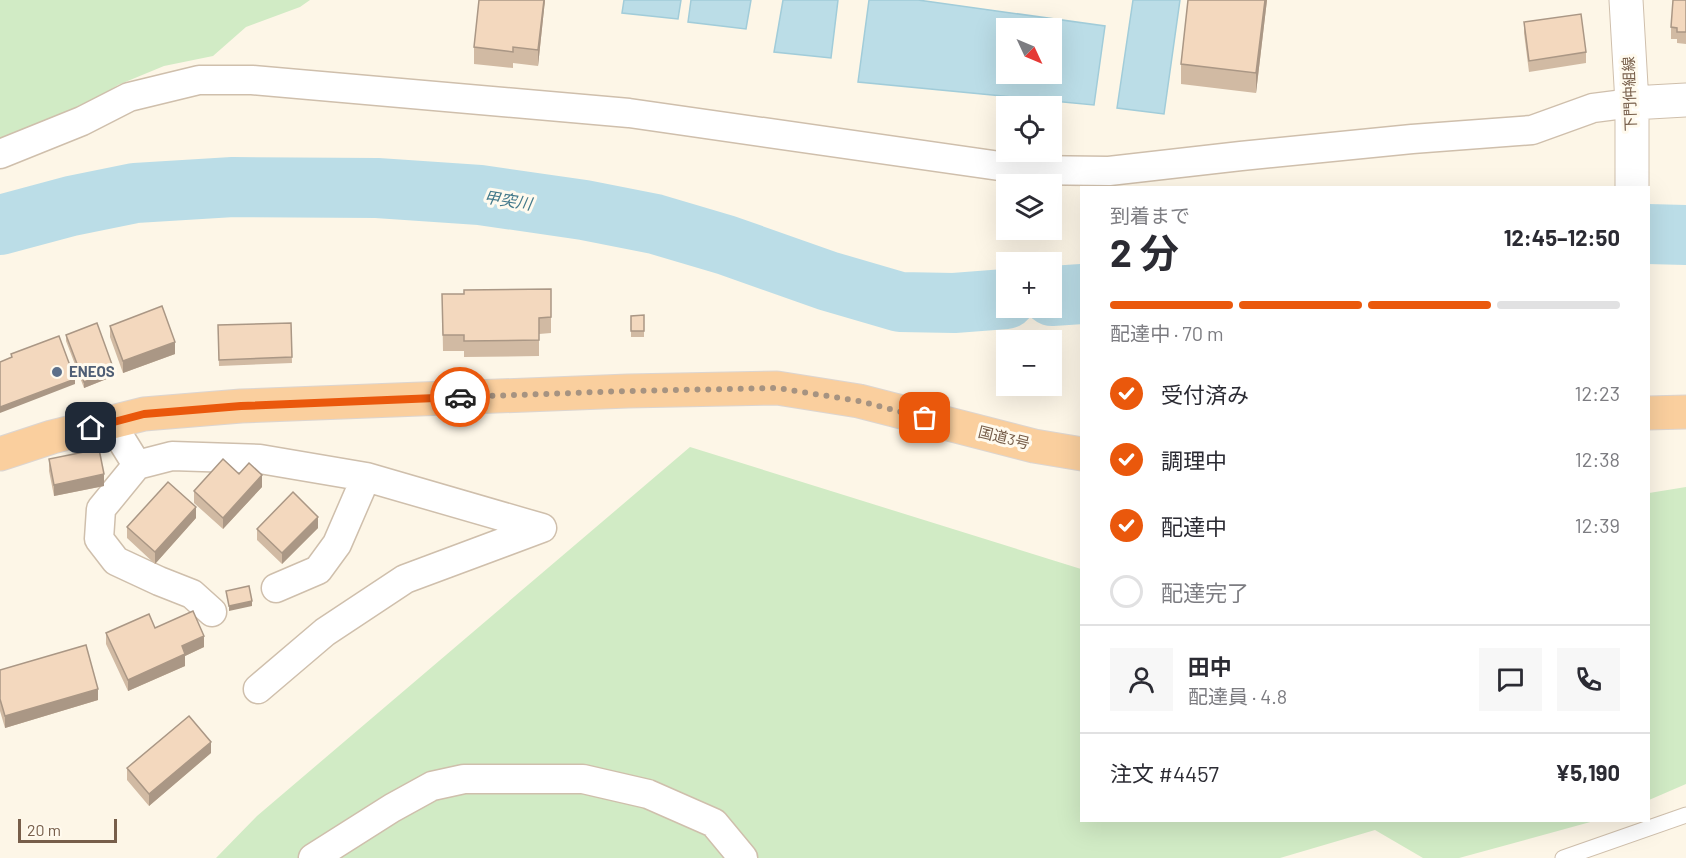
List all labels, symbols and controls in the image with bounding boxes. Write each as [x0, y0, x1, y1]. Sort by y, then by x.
north arrow [996, 18, 1062, 84]
map controls [996, 18, 1062, 396]
street label: 下門仲組線 [1619, 56, 1639, 132]
button: locate [996, 96, 1062, 162]
button: layers [996, 174, 1062, 240]
water label: 甲突川 [483, 186, 535, 213]
text: 到着まで [1110, 203, 1190, 227]
text: 12:45–12:50 [1504, 224, 1620, 250]
text: 2 分 [1110, 228, 1179, 275]
button: + [996, 252, 1062, 318]
text: 配達中 · 70 m [1110, 321, 1224, 345]
button: − [996, 330, 1062, 396]
place label: ENEOS [69, 362, 115, 380]
marker: ENEOS [50, 365, 64, 379]
courier [430, 367, 490, 427]
icon: check [1110, 377, 1143, 410]
icon: car [444, 381, 477, 414]
text: 受付済み [1161, 381, 1249, 407]
text: 12:23 [1575, 381, 1620, 405]
pin [899, 392, 950, 443]
icon: bag [908, 401, 941, 434]
pin [65, 402, 116, 453]
icon: home [74, 411, 107, 444]
street label: 国道3号 [976, 422, 1032, 452]
icon: check [1110, 443, 1143, 476]
text: 調理中 [1161, 447, 1227, 473]
text: 12:38 [1575, 447, 1620, 471]
icon: check [1110, 509, 1143, 542]
text: 配達中 [1161, 513, 1227, 539]
text: 12:39 [1575, 513, 1620, 537]
text: 配達完了 [1161, 579, 1249, 605]
button: person [1110, 648, 1173, 711]
button: chat [1479, 648, 1542, 711]
button: phone [1557, 648, 1620, 711]
text: 田中 [1188, 653, 1232, 679]
text: 配達員 · 4.8 [1188, 684, 1287, 708]
text: ¥5,190 [1555, 759, 1620, 785]
text: 注文 #4457 [1110, 760, 1219, 786]
scale bar [18, 816, 117, 844]
text: 20 m [27, 820, 61, 839]

